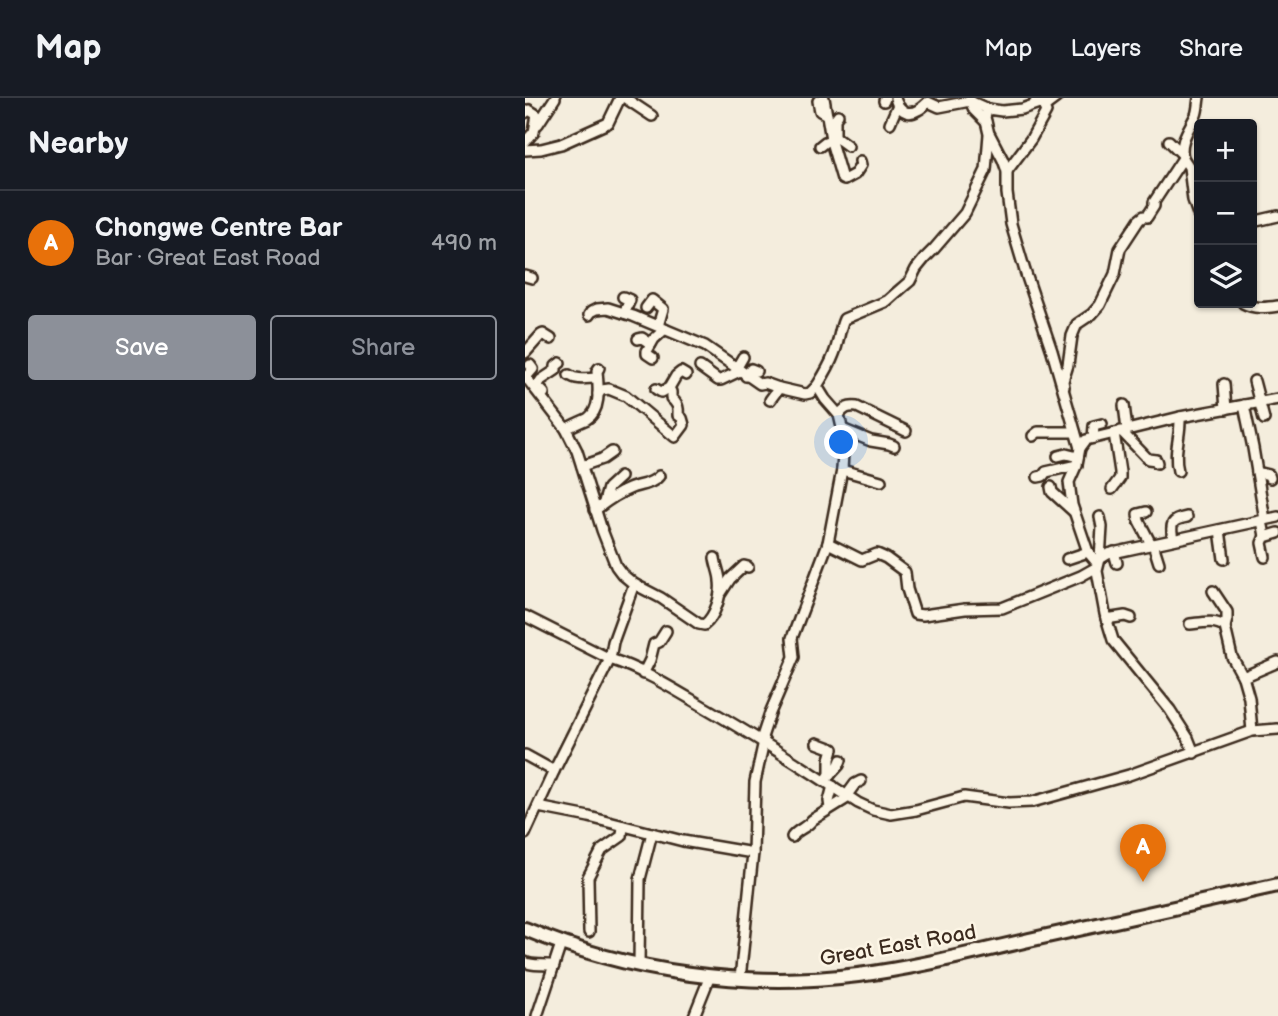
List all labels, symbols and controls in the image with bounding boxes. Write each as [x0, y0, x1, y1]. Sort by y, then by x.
text: Map [35, 28, 101, 68]
text: Map [984, 34, 1032, 63]
text: Layers [1070, 34, 1141, 63]
text: Share [1179, 34, 1243, 63]
map controls [1194, 119, 1257, 308]
button: + [1194, 119, 1257, 182]
text: Nearby [28, 126, 128, 162]
button: − [1194, 182, 1257, 245]
text: Chongwe Centre Bar [95, 213, 342, 244]
text: A [44, 229, 58, 257]
text: 490 m [431, 229, 497, 257]
text: Bar · Great East Road [95, 244, 321, 272]
button: layers [1194, 245, 1257, 308]
button: Save [28, 315, 256, 380]
button: Share [270, 315, 497, 380]
your location [824, 425, 858, 459]
pin: A [1120, 824, 1166, 882]
street label: Great East Road [818, 919, 978, 972]

